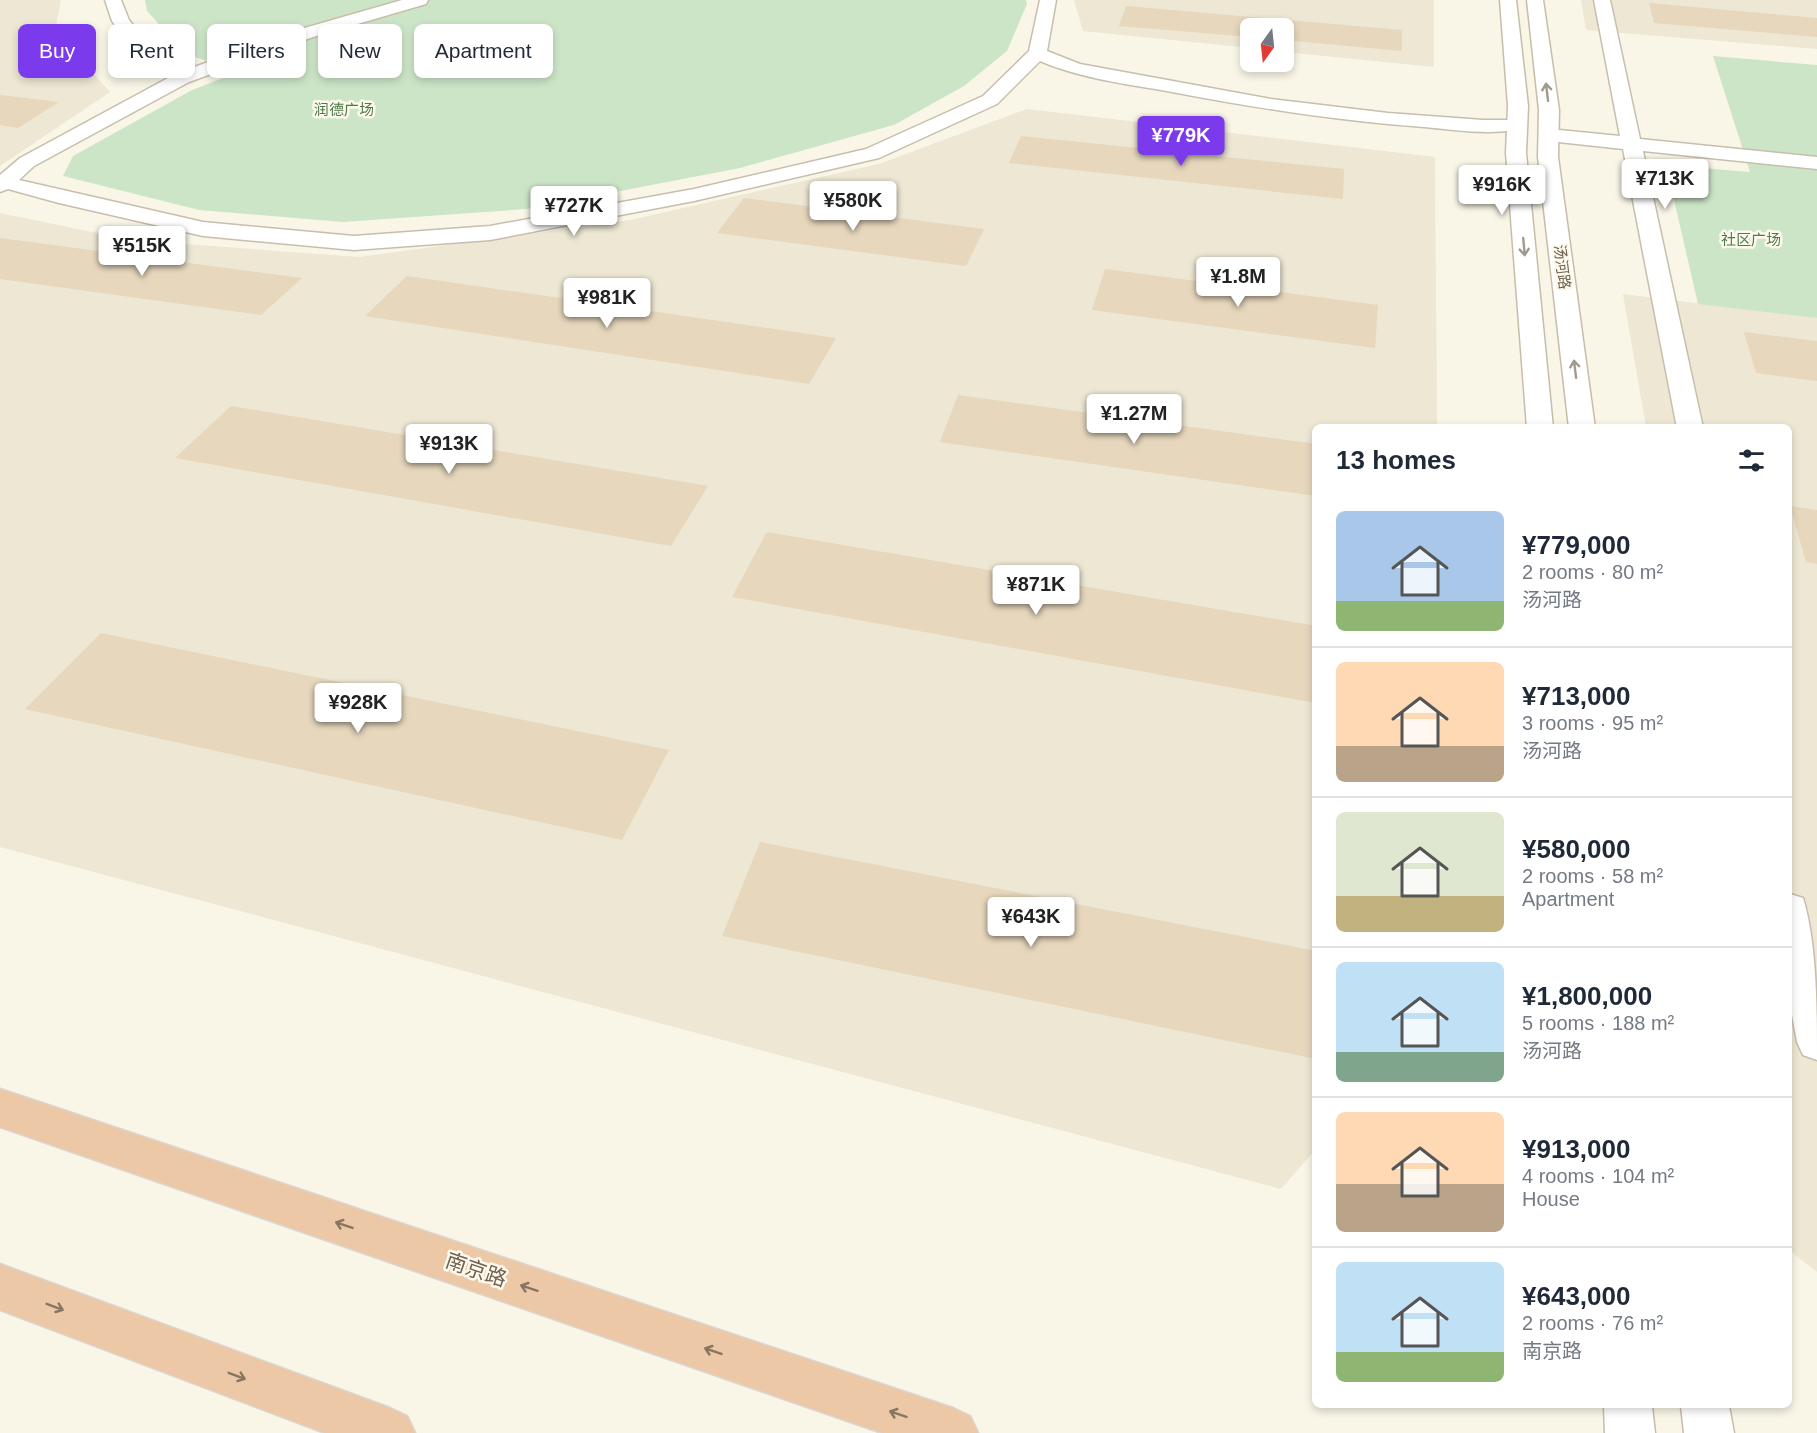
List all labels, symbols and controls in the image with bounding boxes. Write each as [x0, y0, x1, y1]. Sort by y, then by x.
north arrow [1240, 18, 1294, 72]
map controls [1240, 18, 1294, 72]
chip: Buy [18, 24, 96, 78]
chip: Rent [108, 24, 195, 78]
chip: Filters [207, 24, 306, 78]
chip: New [318, 24, 402, 78]
chip: Apartment [414, 24, 553, 78]
one-way arrow [1541, 83, 1552, 103]
park label: 润德广场 [314, 101, 374, 118]
pin: ¥779K [1139, 116, 1223, 167]
text: ¥779K [1152, 124, 1210, 146]
pin: ¥713K [1623, 159, 1707, 210]
pin: ¥916K [1460, 165, 1544, 216]
text: ¥713K [1636, 167, 1694, 189]
text: ¥916K [1473, 173, 1531, 195]
pin: ¥580K [811, 181, 895, 232]
pin: ¥727K [532, 186, 616, 237]
text: ¥580K [824, 189, 882, 211]
text: ¥727K [545, 194, 603, 216]
pin: ¥515K [100, 226, 184, 277]
park label: 社区广场 [1721, 231, 1781, 248]
text: ¥515K [113, 234, 171, 256]
one-way arrow [1519, 236, 1530, 256]
street label: 汤河路 [1551, 244, 1574, 290]
pin: ¥1.8M [1196, 257, 1280, 308]
text: ¥1.8M [1210, 265, 1266, 287]
pin: ¥981K [565, 278, 649, 329]
text: ¥981K [578, 286, 636, 308]
one-way arrow [1569, 360, 1580, 380]
pin: ¥1.27M [1085, 394, 1183, 445]
text: ¥1.27M [1101, 402, 1167, 424]
pin: ¥913K [407, 424, 491, 475]
text: ¥913K [420, 432, 478, 454]
icon: filters [1735, 444, 1768, 477]
text: 13 homes [1336, 445, 1456, 475]
text: ¥779,000 [1522, 530, 1630, 560]
icon: home [1384, 535, 1456, 607]
text: 2 rooms · 80 m² [1522, 561, 1663, 583]
pin: ¥871K [994, 565, 1078, 616]
text: ¥871K [1007, 573, 1065, 595]
text: 汤河路 [1522, 589, 1582, 611]
text: ¥713,000 [1522, 681, 1630, 711]
pin: ¥928K [316, 683, 400, 734]
icon: home [1384, 686, 1456, 758]
text: ¥928K [329, 691, 387, 713]
text: 3 rooms · 95 m² [1522, 712, 1663, 734]
text: 汤河路 [1522, 740, 1582, 762]
text: ¥580,000 [1522, 834, 1630, 864]
icon: home [1384, 836, 1456, 908]
text: 2 rooms · 58 m² [1522, 865, 1663, 887]
text: Apartment [1522, 888, 1614, 910]
pin: ¥643K [989, 897, 1073, 948]
text: ¥643K [1002, 905, 1060, 927]
text: ¥1,800,000 [1522, 981, 1652, 1011]
icon: home [1384, 986, 1456, 1058]
text: 5 rooms · 188 m² [1522, 1012, 1674, 1034]
text: 汤河路 [1522, 1040, 1582, 1062]
text: ¥913,000 [1522, 1134, 1630, 1164]
icon: home [1384, 1136, 1456, 1208]
text: 4 rooms · 104 m² [1522, 1165, 1674, 1187]
text: House [1522, 1188, 1580, 1210]
one-way arrow [335, 1219, 354, 1230]
street label: 南京路 [443, 1248, 510, 1291]
text: ¥643,000 [1522, 1281, 1630, 1311]
one-way arrow [519, 1282, 538, 1293]
icon: home [1384, 1286, 1456, 1358]
one-way arrow [45, 1302, 64, 1313]
text: 2 rooms · 76 m² [1522, 1312, 1663, 1334]
text: 南京路 [1522, 1340, 1582, 1362]
one-way arrow [704, 1345, 723, 1356]
one-way arrow [228, 1371, 246, 1382]
one-way arrow [889, 1408, 908, 1419]

